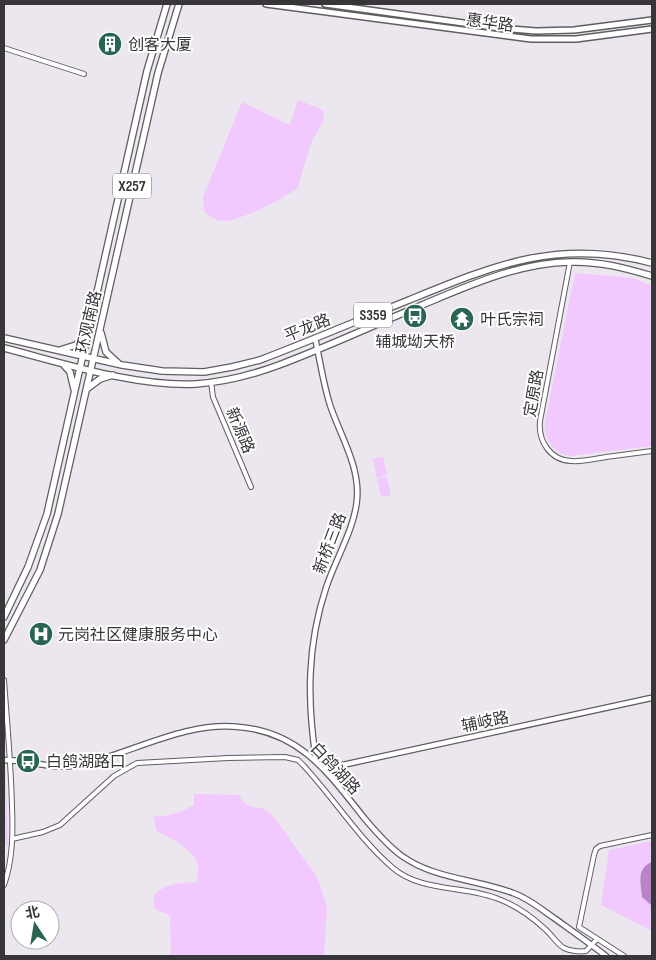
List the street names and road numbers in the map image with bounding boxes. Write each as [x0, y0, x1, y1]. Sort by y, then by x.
street label: 惠华路 [465, 11, 515, 36]
road number: X257 [113, 174, 151, 198]
street label: 环观南路 [73, 289, 106, 356]
road number: S359 [354, 302, 392, 328]
street label: 平龙路 [282, 311, 333, 346]
street label: 定原路 [521, 368, 548, 419]
street label: 新源路 [221, 405, 258, 456]
street label: 新桥三路 [310, 510, 351, 577]
street label: 辅岐路 [460, 708, 511, 737]
street label: 白鸽湖路 [306, 739, 364, 799]

